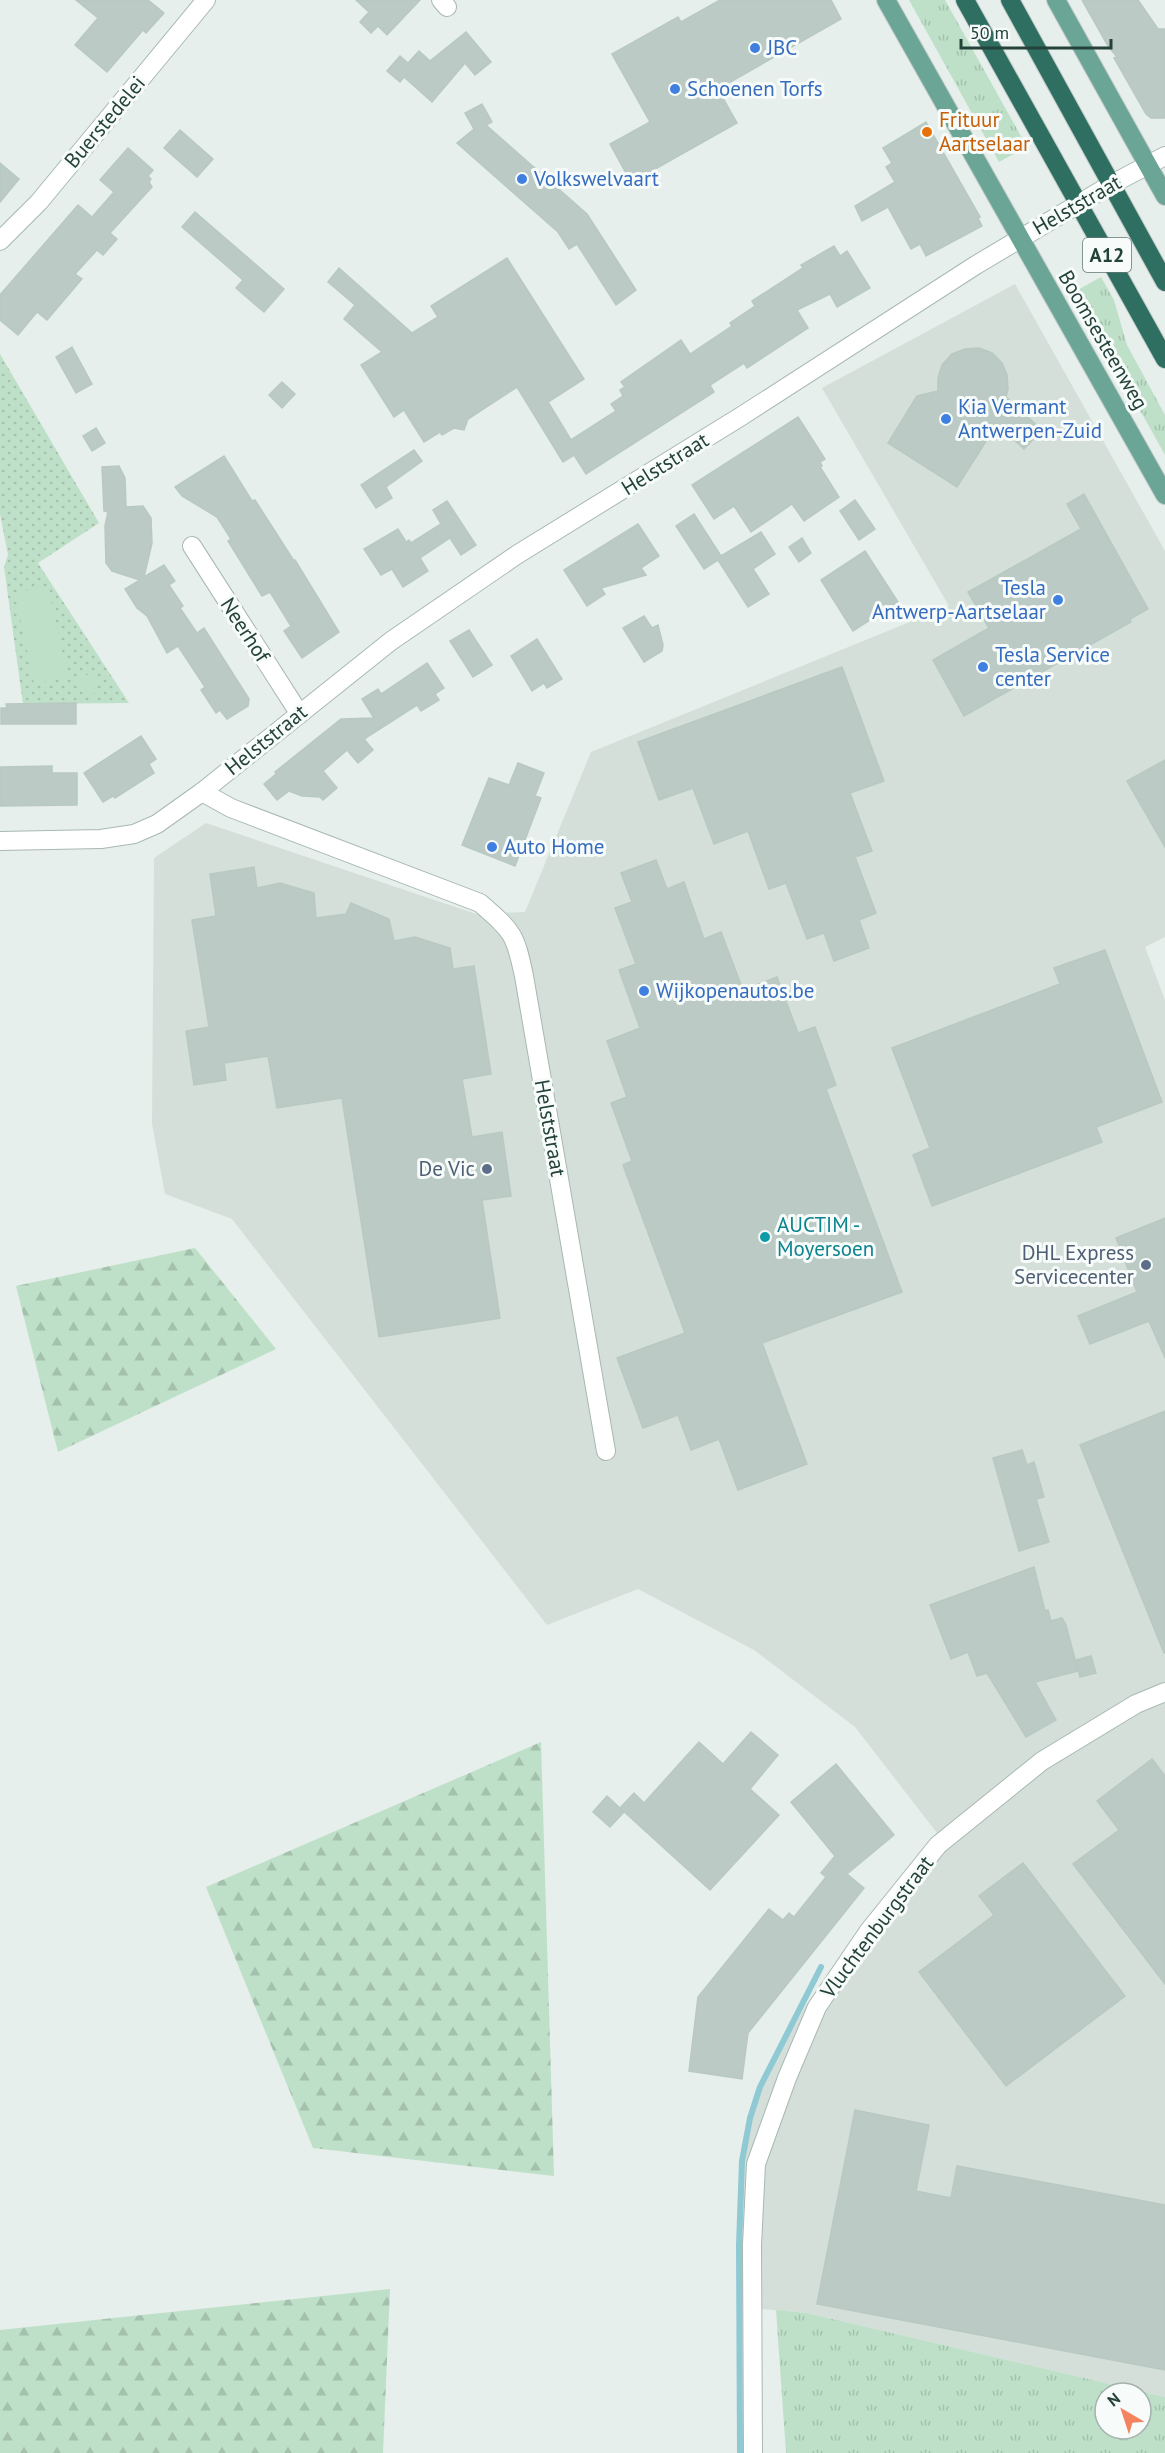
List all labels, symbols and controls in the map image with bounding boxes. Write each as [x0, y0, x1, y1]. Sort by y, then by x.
scale bar [961, 12, 1111, 50]
text: 50 m [970, 21, 1009, 44]
place label: JBC [766, 34, 797, 61]
marker: JBC [748, 41, 762, 55]
street label: Buerstedelei [58, 70, 151, 173]
place label: Schoenen Torfs [687, 75, 823, 102]
marker: Schoenen Torfs [668, 82, 682, 96]
place label: Frituur Aartselaar [939, 106, 1030, 157]
marker: Frituur Aartselaar [920, 125, 934, 139]
place label: Volkswelvaart [533, 165, 659, 192]
street label: Helststraat [1028, 168, 1126, 241]
marker: Volkswelvaart [515, 172, 529, 186]
road number: A12 [1083, 238, 1131, 272]
street label: Boomsesteenweg [1053, 265, 1154, 414]
place label: Kia Vermant Antwerpen-Zuid [958, 393, 1102, 444]
marker: Kia Vermant Antwerpen-Zuid [939, 412, 953, 426]
street label: Helststraat [616, 426, 713, 501]
place label: Tesla Antwerp-Aartselaar [872, 574, 1046, 625]
street label: Neerhof [215, 592, 277, 668]
marker: Tesla Antwerp-Aartselaar [1051, 593, 1065, 607]
place label: Tesla Service center [995, 641, 1110, 692]
marker: Tesla Service center [976, 660, 990, 674]
street label: Helststraat [219, 698, 312, 781]
place label: Auto Home [504, 833, 604, 860]
marker: Auto Home [485, 840, 499, 854]
place label: Wijkopenautos.be [656, 977, 814, 1004]
marker: Wijkopenautos.be [637, 984, 651, 998]
street label: Helststraat [529, 1077, 572, 1178]
place label: De Vic [419, 1155, 475, 1182]
marker: De Vic [480, 1162, 494, 1176]
place label: AUCTIM - Moyersoen [777, 1211, 874, 1262]
marker: AUCTIM - Moyersoen [758, 1230, 772, 1244]
place label: DHL Express Servicecenter [1014, 1239, 1134, 1290]
marker: DHL Express Servicecenter [1139, 1258, 1153, 1272]
street label: Vluchtenburgstraat [814, 1850, 939, 2004]
north arrow [1093, 2381, 1153, 2441]
text: N [1103, 2388, 1124, 2410]

